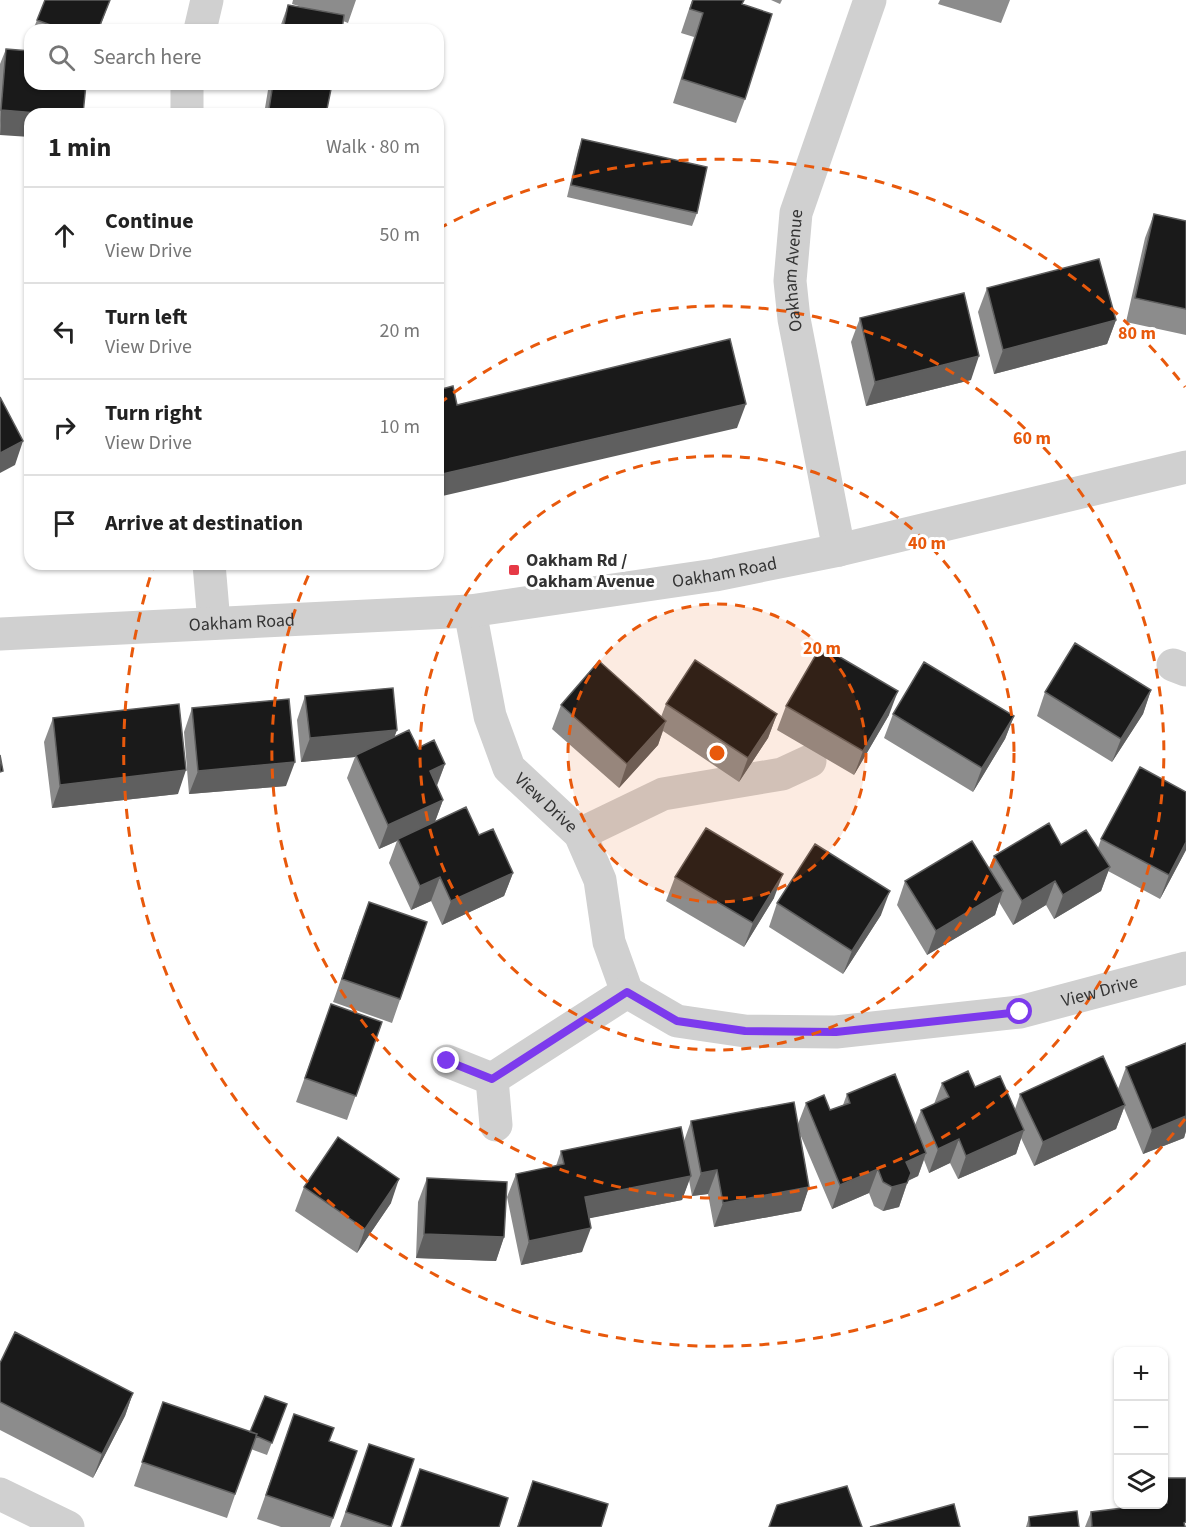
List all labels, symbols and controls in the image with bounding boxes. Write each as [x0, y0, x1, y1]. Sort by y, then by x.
search box [24, 24, 444, 90]
icon: search [45, 41, 78, 74]
text: Search here [93, 41, 201, 73]
text: 1 min [48, 129, 111, 166]
text: Walk · 80 m [326, 133, 420, 161]
text: Continue [105, 205, 194, 237]
street label: Oakham Avenue [778, 208, 809, 334]
icon: ahead [48, 219, 81, 252]
text: 50 m [380, 221, 420, 249]
text: View Drive [105, 237, 192, 265]
text: Turn left [105, 301, 187, 333]
icon: left [48, 315, 81, 348]
text: 20 m [380, 317, 420, 345]
text: 80 m [1118, 321, 1156, 346]
text: View Drive [105, 333, 192, 361]
text: Turn right [105, 397, 202, 429]
icon: right [48, 411, 81, 444]
text: 10 m [380, 413, 420, 441]
text: 60 m [1013, 426, 1051, 451]
text: View Drive [105, 429, 192, 457]
icon: arrive [48, 507, 81, 540]
text: Arrive at destination [105, 507, 303, 539]
text: 40 m [908, 531, 946, 556]
place label: Oakham Rd / Oakham Avenue [526, 548, 655, 594]
street label: Oakham Road [671, 551, 779, 594]
marker: Oakham Rd / Oakham Avenue [507, 563, 521, 577]
street label: Oakham Road [188, 608, 295, 638]
text: 20 m [803, 636, 841, 661]
centre of rings [707, 743, 727, 763]
street label: View Drive [509, 767, 583, 839]
street label: View Drive [1059, 969, 1141, 1014]
route start [1006, 998, 1032, 1024]
route end [433, 1047, 459, 1073]
map controls [1114, 1347, 1168, 1509]
button: + [1114, 1347, 1168, 1401]
button: − [1114, 1401, 1168, 1455]
button: layers [1114, 1455, 1168, 1509]

